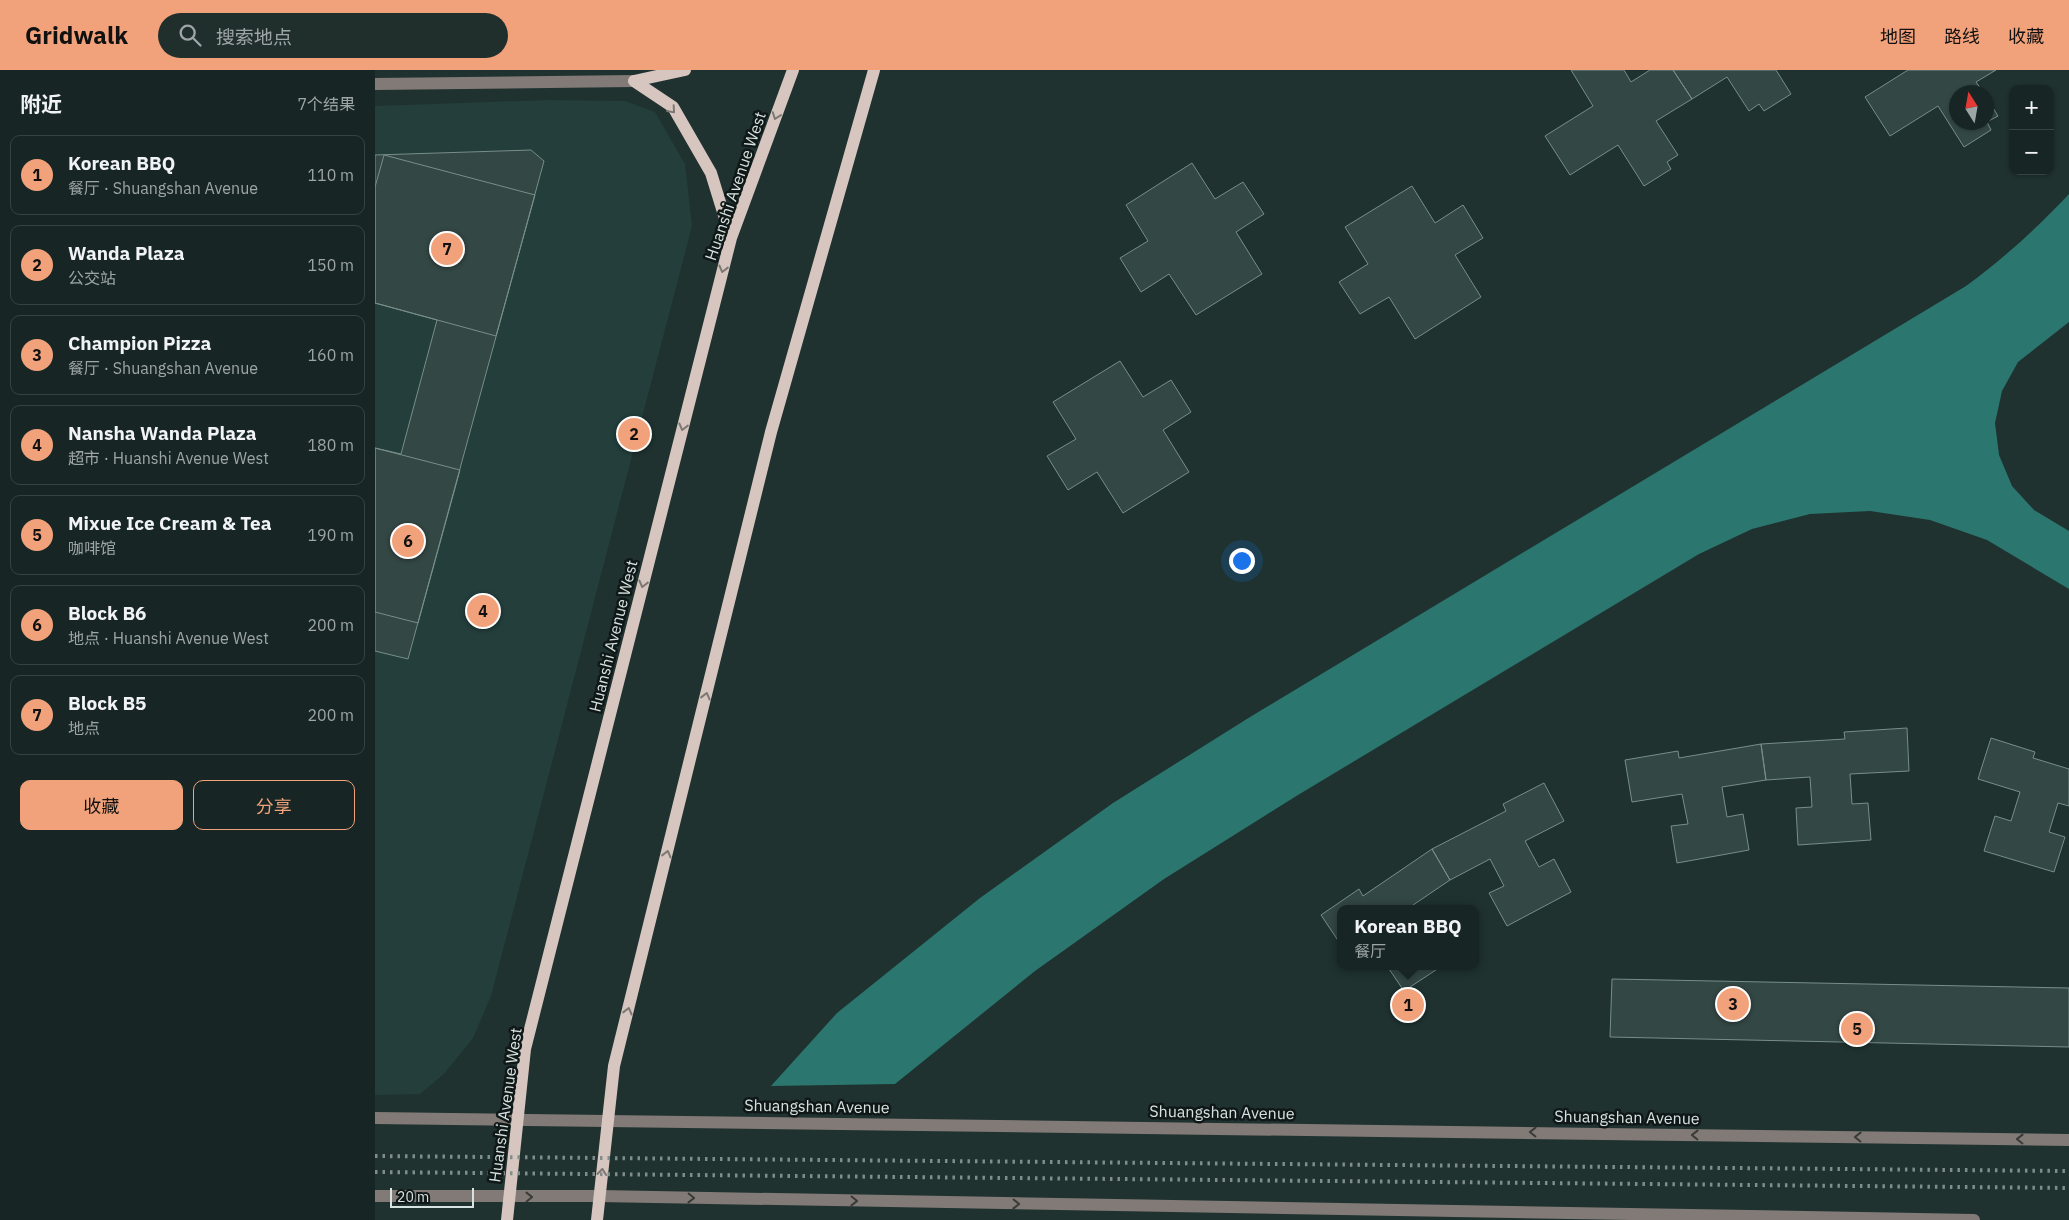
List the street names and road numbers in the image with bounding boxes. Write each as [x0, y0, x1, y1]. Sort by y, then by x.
street label: Huanshi Avenue West [700, 109, 770, 263]
street label: Huanshi Avenue West [584, 558, 642, 714]
street label: Huanshi Avenue West [484, 1026, 526, 1184]
street label: Shuangshan Avenue [744, 1095, 890, 1117]
street label: Shuangshan Avenue [1149, 1101, 1295, 1123]
street label: Shuangshan Avenue [1554, 1106, 1700, 1128]

